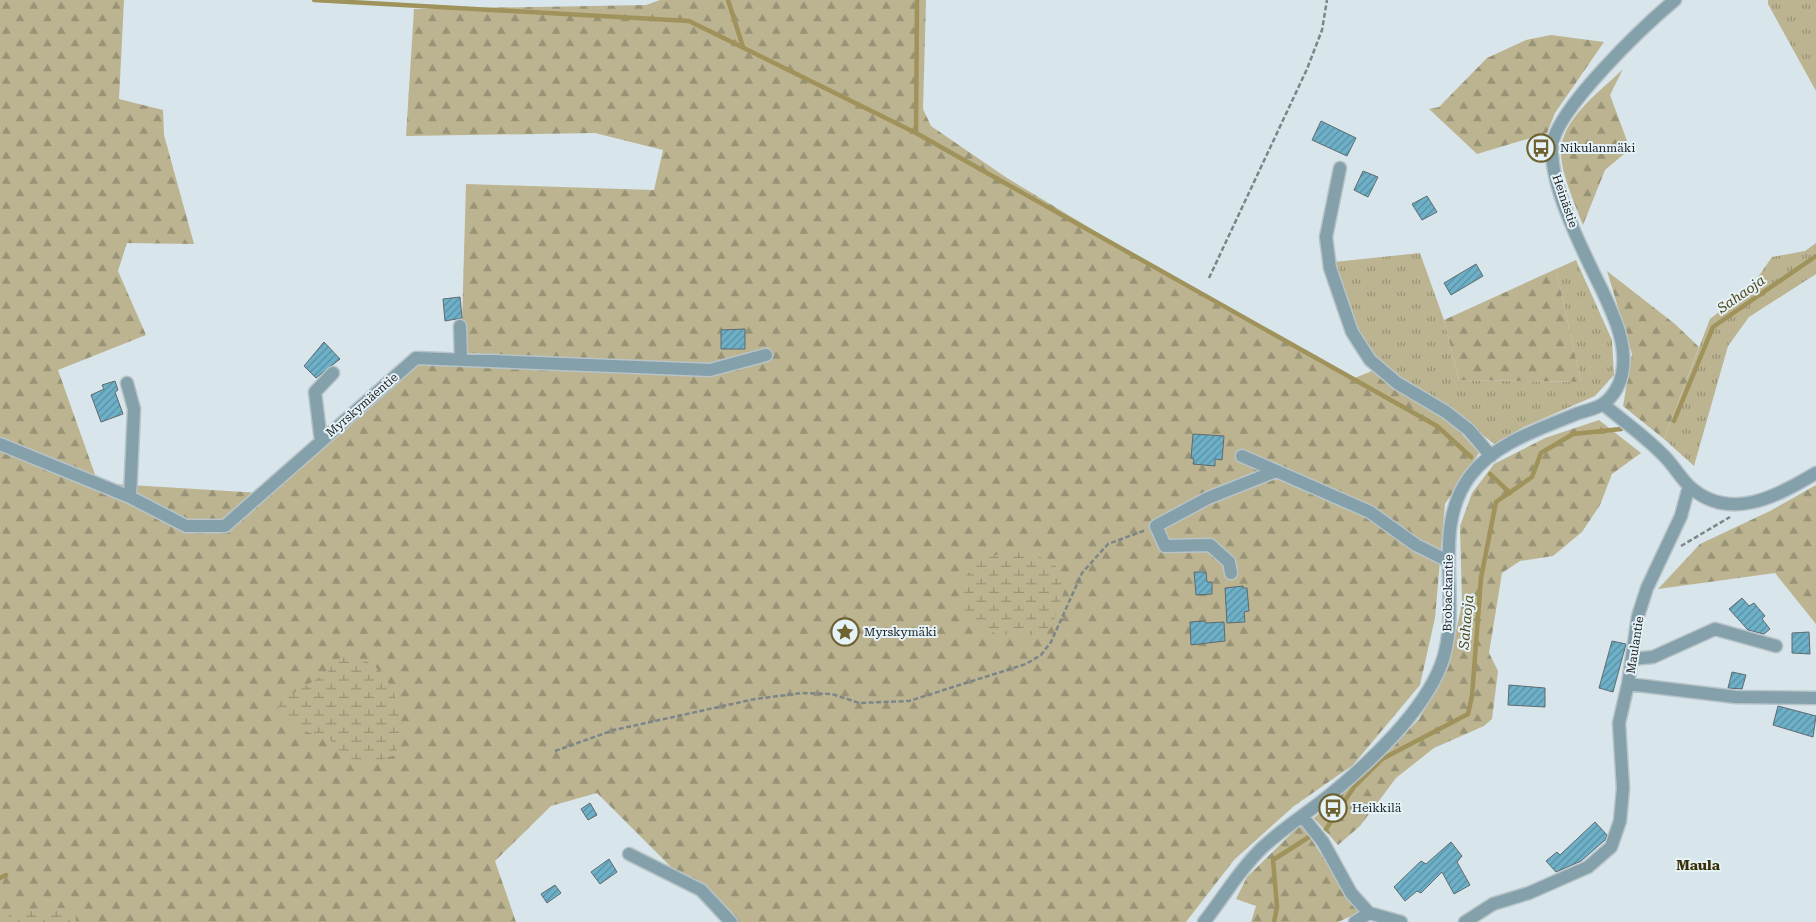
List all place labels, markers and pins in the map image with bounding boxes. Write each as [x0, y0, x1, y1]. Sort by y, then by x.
bus stop icon: Nikulanmäki [1526, 133, 1556, 163]
place label: Nikulanmäki [1560, 141, 1635, 155]
place icon: Myrskymäki [830, 617, 860, 647]
place label: Myrskymäki [864, 625, 937, 639]
bus stop icon: Heikkilä [1318, 793, 1348, 823]
place label: Heikkilä [1352, 801, 1402, 815]

